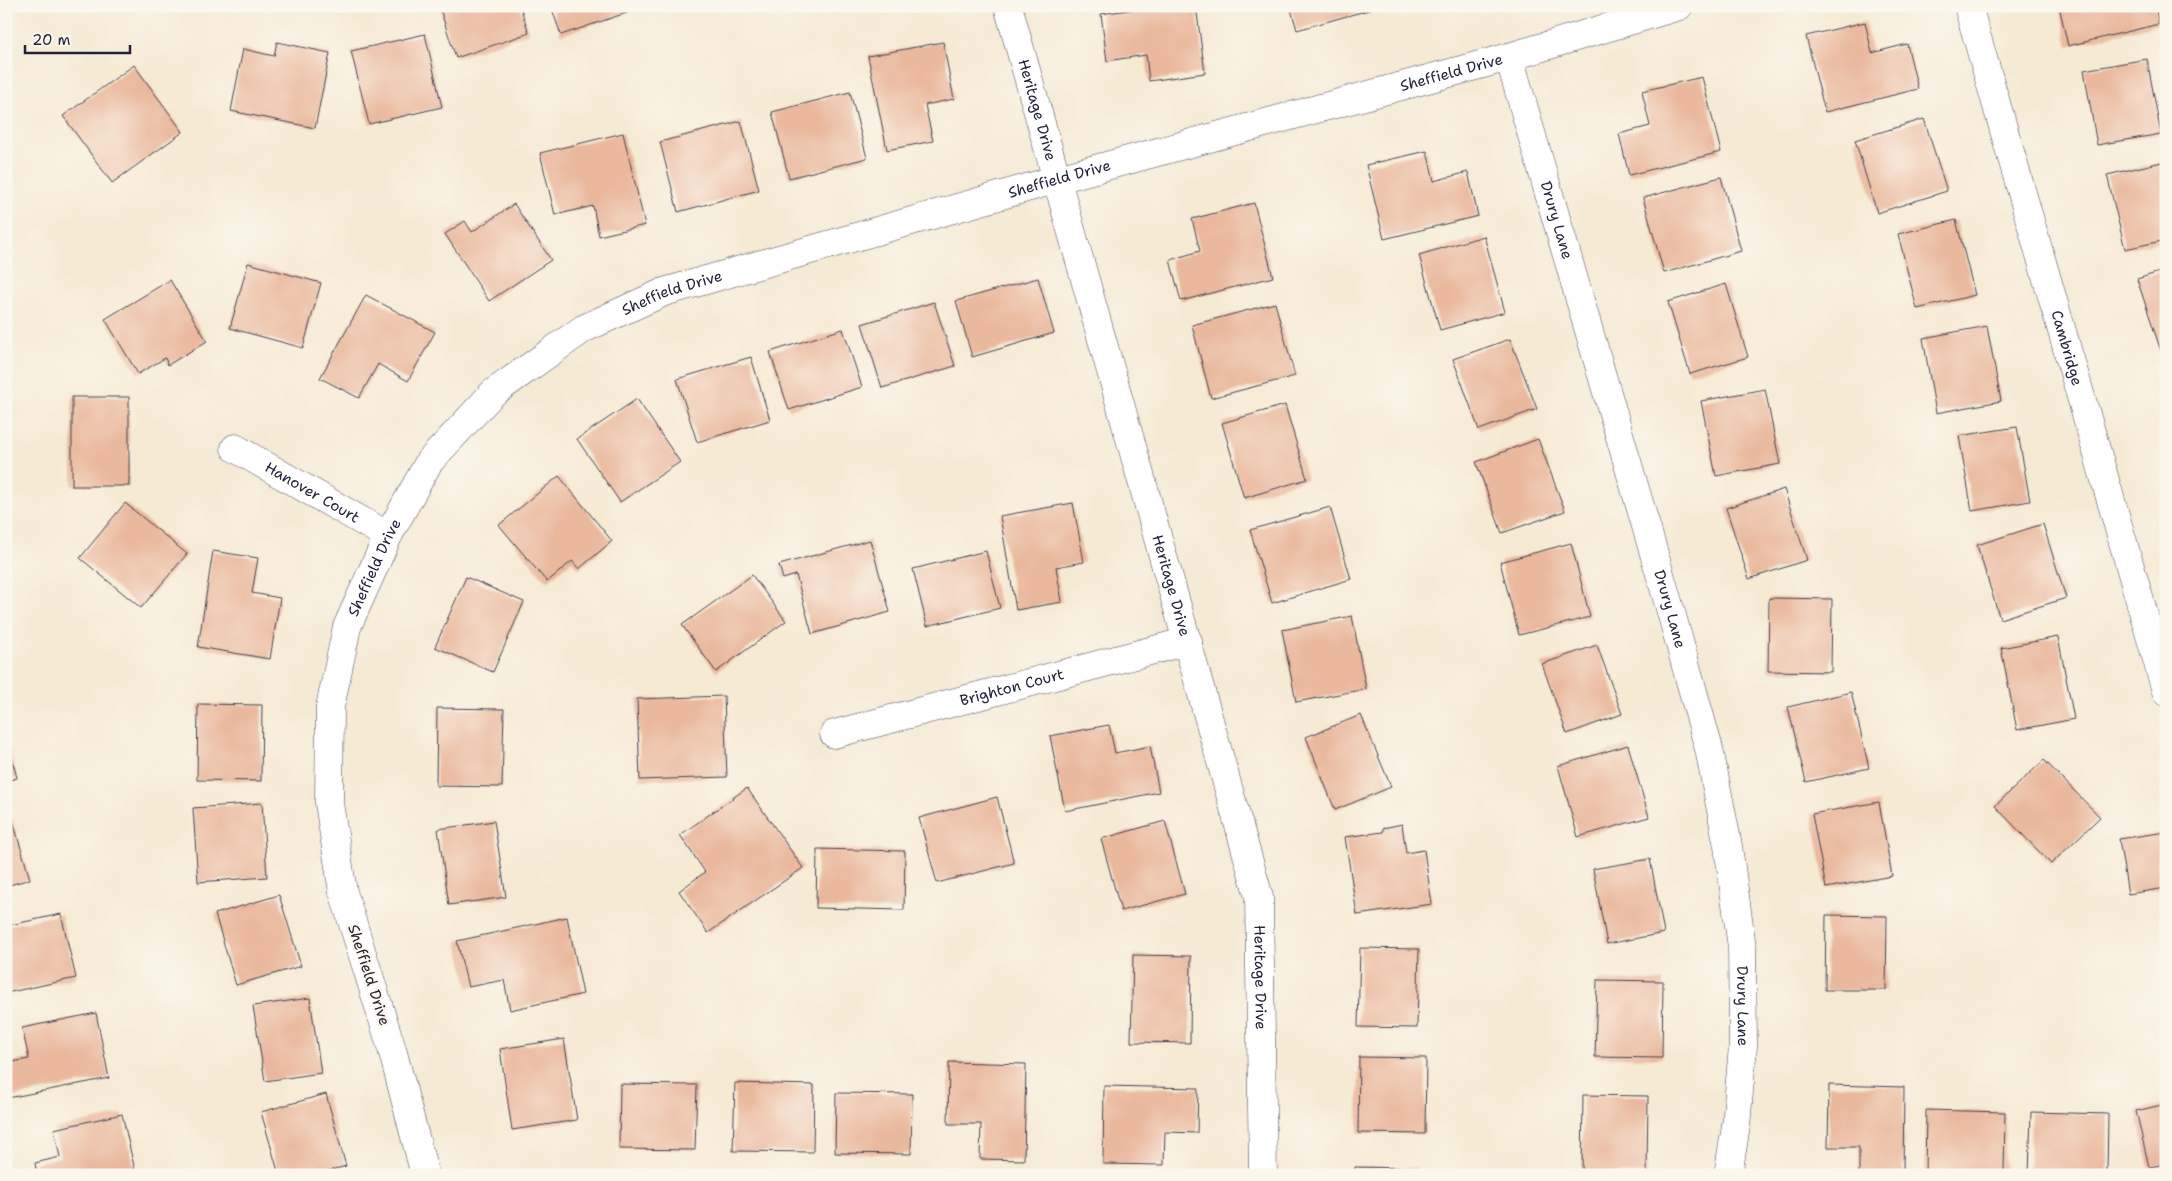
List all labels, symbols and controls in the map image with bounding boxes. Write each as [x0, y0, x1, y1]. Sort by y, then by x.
scale bar [25, 22, 130, 54]
text: 20 m [32, 30, 71, 50]
street label: Sheffield Drive [1398, 49, 1505, 96]
street label: Heritage Drive [1013, 57, 1061, 163]
street label: Sheffield Drive [1006, 155, 1113, 203]
street label: Drury Lane [1536, 179, 1578, 262]
street label: Sheffield Drive [619, 266, 725, 320]
street label: Cambridge [2046, 308, 2087, 388]
street label: Hanover Court [261, 457, 363, 528]
street label: Sheffield Drive [343, 515, 406, 620]
street label: Heritage Drive [1147, 532, 1195, 639]
street label: Drury Lane [1649, 568, 1691, 650]
street label: Brighton Court [958, 664, 1066, 711]
street label: Sheffield Drive [343, 922, 395, 1028]
street label: Heritage Drive [1249, 925, 1271, 1030]
street label: Drury Lane [1732, 965, 1753, 1046]

